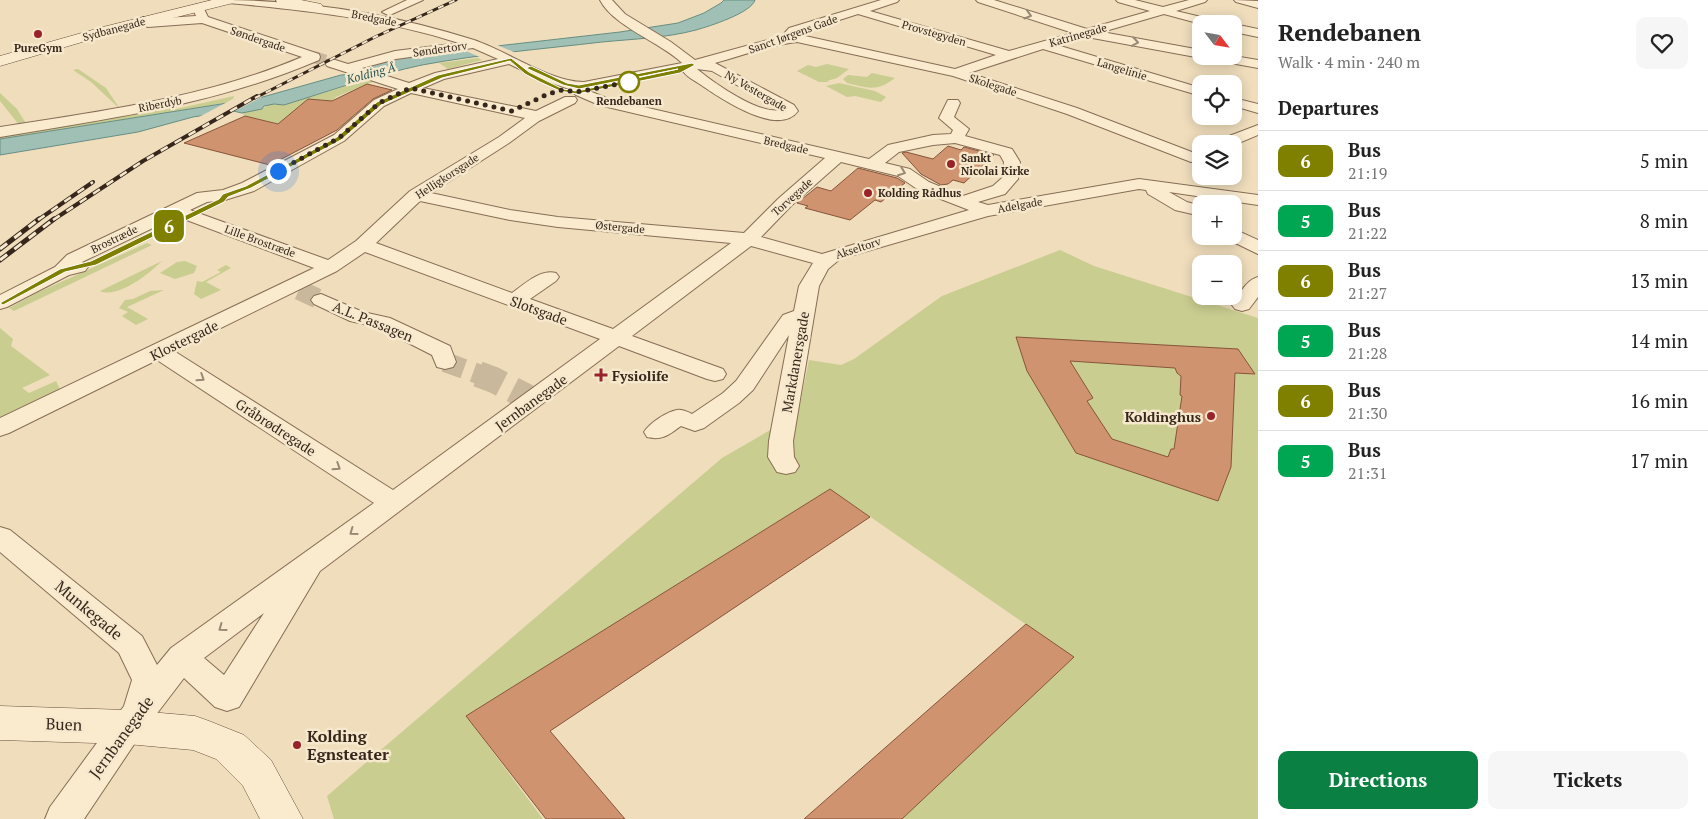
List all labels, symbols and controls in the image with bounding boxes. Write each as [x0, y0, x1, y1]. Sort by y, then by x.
street label: Bredgade [350, 7, 398, 29]
one-way arrow [1023, 9, 1032, 19]
street label: Sanct Jørgens Gade [746, 11, 840, 57]
street label: Sydbanegade [81, 14, 147, 44]
north arrow [1192, 15, 1242, 65]
map controls [1192, 15, 1242, 305]
text: Rendebanen [1278, 16, 1421, 48]
street label: Provstegyden [900, 17, 968, 49]
button: heart [1636, 17, 1688, 69]
street label: Katrinegade [1048, 20, 1109, 50]
street label: Søndergade [229, 23, 288, 55]
marker: PureGym [32, 28, 44, 40]
one-way arrow [1130, 36, 1139, 46]
street label: Søndertorv [412, 38, 468, 60]
place label: PureGym [14, 41, 63, 55]
text: Walk · 4 min · 240 m [1278, 51, 1420, 73]
street label: Langelinie [1095, 55, 1149, 83]
water label: Kolding Å [344, 59, 397, 87]
street label: Ny Vestergade [722, 68, 790, 115]
marker: Rendebanen [618, 71, 640, 93]
street label: Skolegade [967, 71, 1019, 99]
button: locate [1192, 75, 1242, 125]
street label: Riberdyb [137, 93, 183, 115]
place label: Rendebanen [596, 94, 662, 108]
text: Departures [1278, 95, 1379, 120]
street label: Bredgade [762, 133, 810, 157]
button: layers [1192, 135, 1242, 185]
text: Bus [1348, 137, 1381, 162]
text: 5 min [1640, 148, 1688, 173]
text: 6 [1300, 149, 1311, 173]
street label: Helligkorsgade [413, 150, 482, 202]
place label: Sankt Nicolai Kirke [961, 151, 1030, 178]
marker: Sankt Nicolai Kirke [945, 158, 957, 170]
your location [266, 159, 291, 184]
text: 21:19 [1348, 162, 1387, 184]
one-way arrow [897, 166, 906, 177]
street label: Torvegade [769, 175, 816, 219]
place label: Kolding Rådhus [878, 186, 961, 200]
marker: Kolding Rådhus [862, 187, 874, 199]
street label: Adelgade [996, 194, 1044, 216]
button: + [1192, 195, 1242, 245]
text: Bus [1348, 197, 1381, 222]
text: 8 min [1640, 208, 1688, 233]
text: 5 [1300, 209, 1311, 233]
line badge: 6 [153, 210, 185, 242]
text: 6 [164, 214, 174, 238]
street label: Østergade [595, 218, 646, 236]
street label: Brostræde [88, 221, 140, 256]
street label: Lille Brostræde [223, 222, 298, 260]
text: 21:22 [1348, 222, 1387, 244]
street label: Akseltorv [834, 234, 883, 262]
button: − [1192, 255, 1242, 305]
text: Bus [1348, 257, 1381, 282]
text: 13 min [1630, 268, 1688, 293]
text: 6 [1300, 269, 1311, 293]
text: 21:27 [1348, 282, 1387, 304]
street label: Slotsgade [508, 291, 570, 329]
street label: A.L. Passagen [330, 296, 417, 346]
street label: Markdanersgade [777, 310, 813, 414]
street label: Klostergade [147, 315, 221, 365]
text: Bus [1348, 317, 1381, 342]
text: 14 min [1630, 328, 1688, 353]
text: 5 [1300, 329, 1311, 353]
text: 21:28 [1348, 342, 1387, 364]
place label: Fysiolife [612, 366, 669, 385]
marker: Fysiolife [594, 368, 608, 382]
street label: Jernbanegade [491, 369, 571, 435]
one-way arrow [195, 372, 204, 381]
text: Bus [1348, 377, 1381, 402]
text: 16 min [1630, 388, 1688, 413]
text: 6 [1300, 389, 1311, 413]
street label: Gråbrødregade [232, 394, 320, 460]
text: 21:30 [1348, 402, 1387, 424]
place label: Koldinghus [1125, 407, 1201, 426]
marker: Koldinghus [1205, 410, 1217, 422]
text: Bus [1348, 437, 1381, 462]
text: 17 min [1630, 448, 1688, 473]
text: 5 [1300, 449, 1311, 473]
one-way arrow [331, 461, 341, 470]
text: 21:31 [1348, 462, 1387, 484]
one-way arrow [349, 526, 359, 535]
street label: Munkegade [50, 575, 128, 645]
one-way arrow [218, 622, 228, 631]
street label: Jernbanegade [84, 691, 158, 783]
street label: Buen [45, 712, 83, 736]
place label: Kolding Egnsteater [307, 725, 389, 765]
marker: Kolding Egnsteater [291, 739, 303, 751]
button: Directions [1278, 751, 1478, 809]
button: Tickets [1488, 751, 1688, 809]

